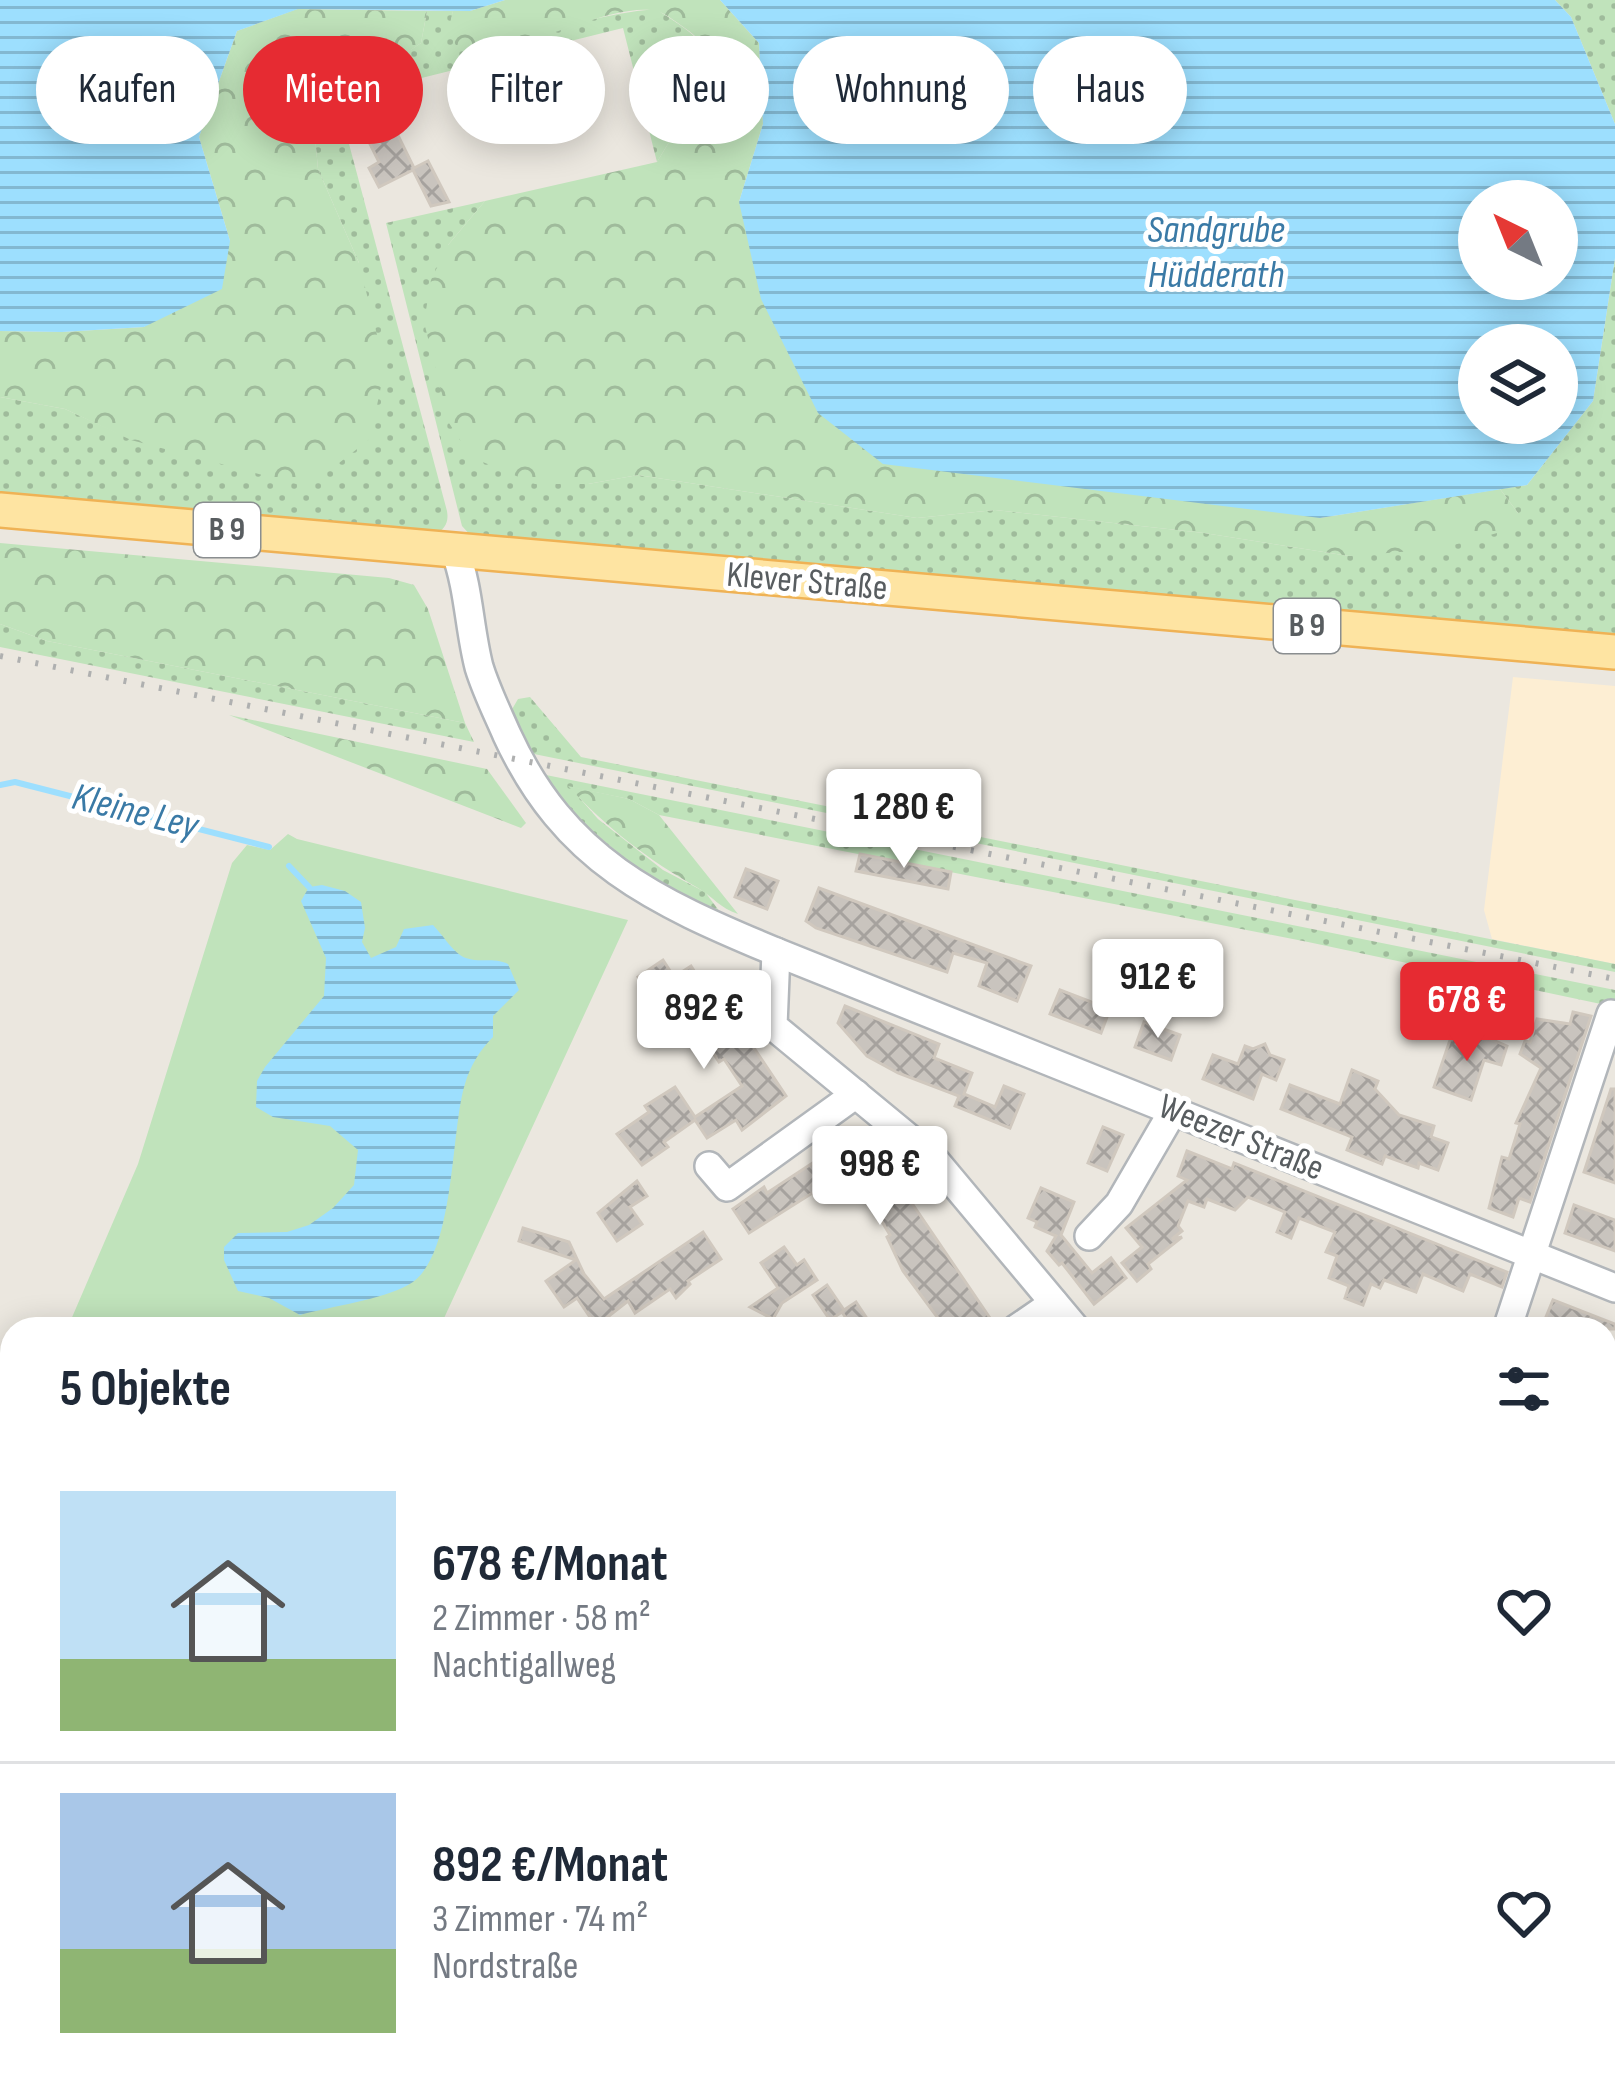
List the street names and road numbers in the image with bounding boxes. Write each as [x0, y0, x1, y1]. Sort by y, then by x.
road number: B 9 [194, 503, 260, 557]
street label: Klever Straße [725, 554, 889, 610]
road number: B 9 [1274, 599, 1340, 653]
street label: Weezer Straße [1152, 1085, 1330, 1191]

